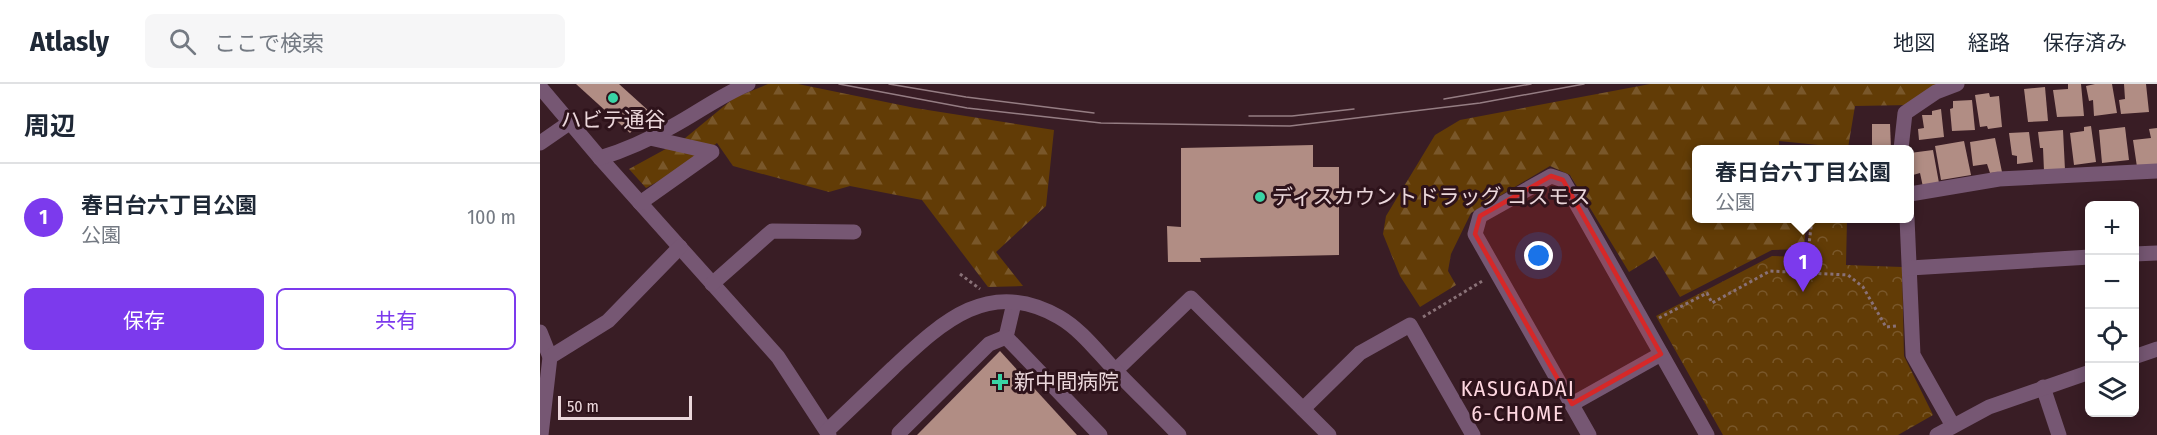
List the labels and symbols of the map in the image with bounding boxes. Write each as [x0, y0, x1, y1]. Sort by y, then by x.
marker: ハビテ通谷 [606, 91, 620, 105]
place label: ハビテ通谷 [561, 107, 666, 133]
place label: ディスカウントドラッグ コスモス [1272, 184, 1590, 210]
marker: ディスカウントドラッグ コスモス [1253, 190, 1267, 204]
your location [1524, 241, 1553, 270]
pin: 1 [1784, 242, 1822, 292]
place label: 新中間病院 [1014, 369, 1119, 395]
marker: 新中間病院 [991, 373, 1009, 391]
district label: KASUGADAI 6-CHOME [1461, 375, 1575, 427]
scale bar [558, 393, 692, 420]

